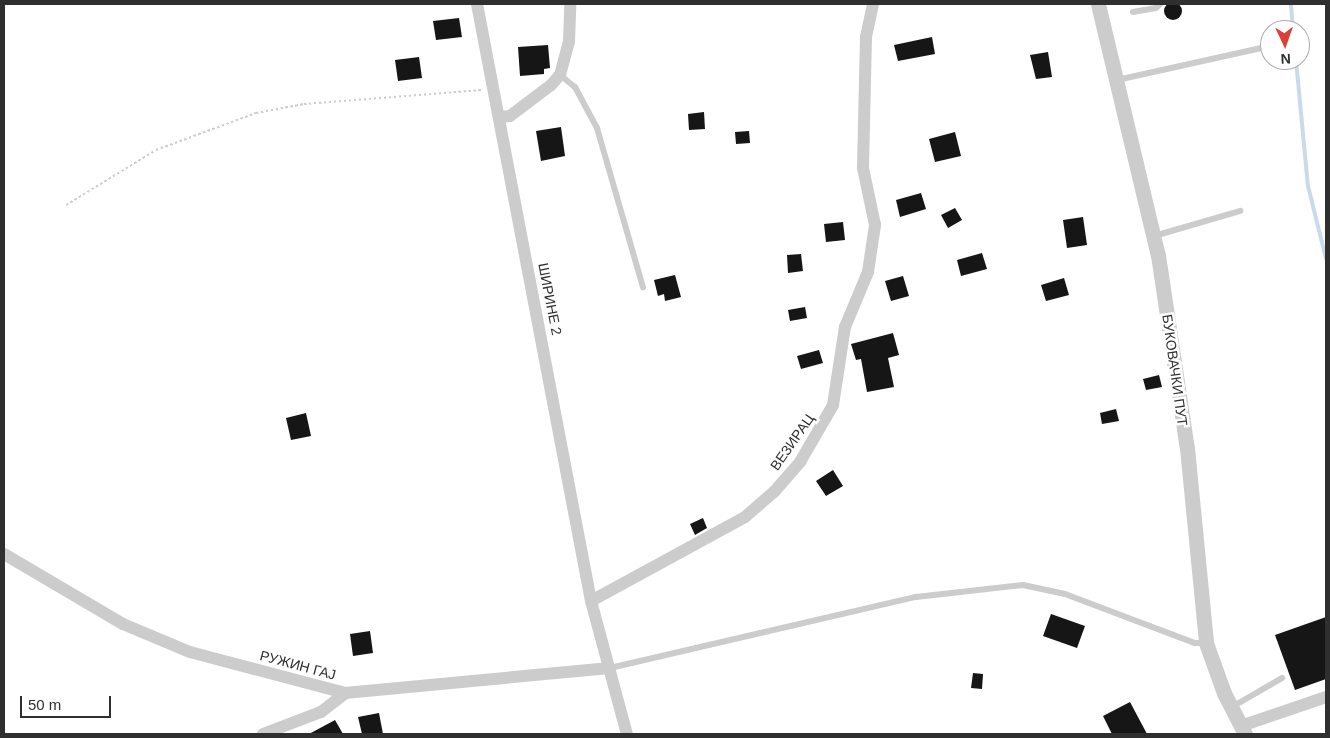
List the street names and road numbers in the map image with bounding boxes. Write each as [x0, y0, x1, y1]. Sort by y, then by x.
street label: ШИРИНЕ 2 [535, 261, 565, 337]
street label: БУКОВАЧКИ ПУТ [1159, 313, 1191, 427]
street label: ВЕЗИРАЦ [766, 411, 818, 473]
street label: РУЖИН ГАЈ [258, 647, 338, 683]

